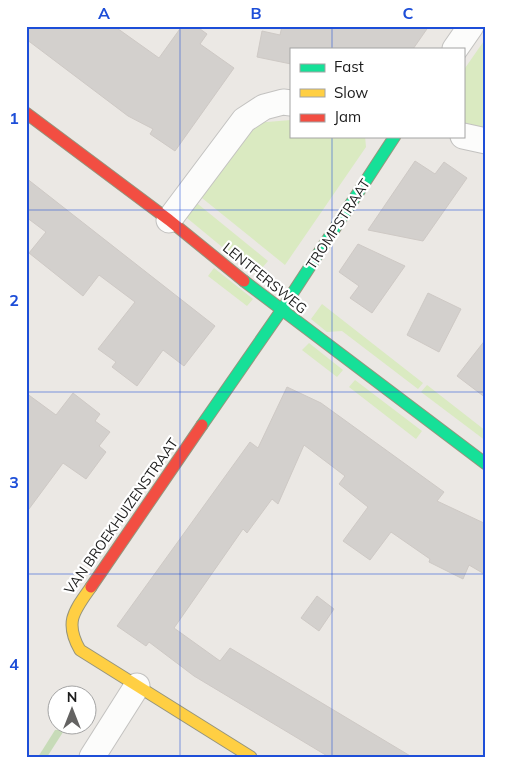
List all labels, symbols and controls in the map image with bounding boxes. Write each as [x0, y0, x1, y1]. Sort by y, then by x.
text: A [98, 3, 110, 23]
text: B [250, 3, 262, 23]
text: C [403, 3, 414, 23]
legend [290, 48, 464, 138]
text: Fast [334, 57, 364, 76]
text: Slow [334, 83, 368, 102]
text: Jam [334, 107, 361, 126]
text: 1 [9, 108, 19, 128]
street label: TROMPSTRAAT [302, 175, 374, 273]
street label: LENTFERSWEG [219, 239, 311, 317]
text: 2 [9, 290, 19, 310]
street label: VAN BROEKHUIZENSTRAAT [60, 434, 182, 598]
text: 3 [9, 472, 19, 492]
text: 4 [9, 654, 19, 674]
north arrow [48, 686, 98, 736]
text: N [67, 688, 77, 706]

